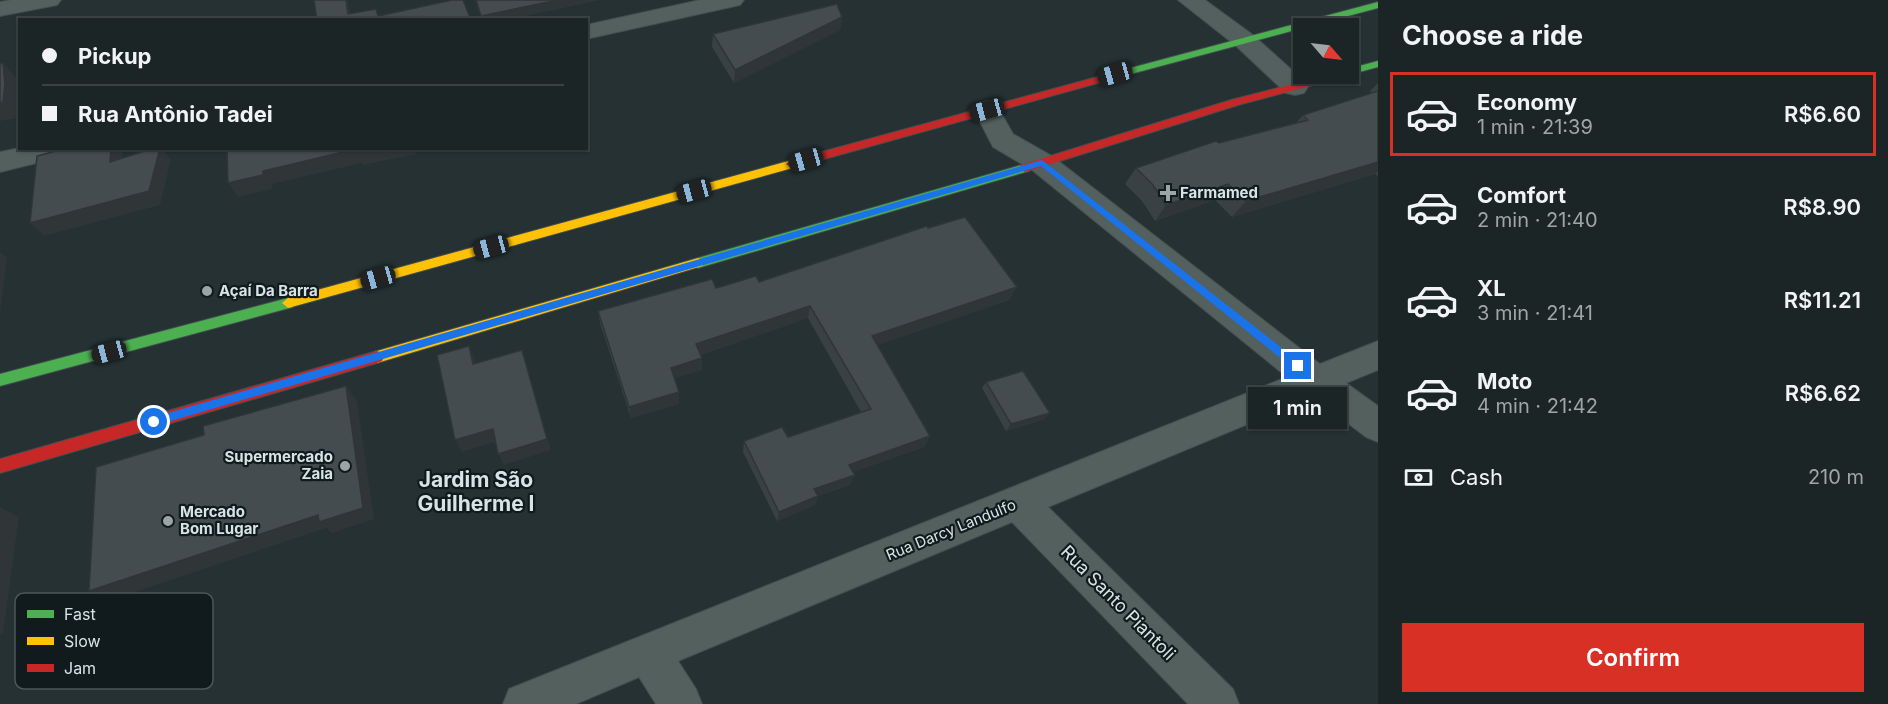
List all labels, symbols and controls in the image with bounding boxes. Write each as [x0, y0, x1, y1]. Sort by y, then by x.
north arrow [1293, 18, 1359, 84]
map controls [1293, 18, 1359, 84]
text: Choose a ride [1402, 19, 1583, 52]
text: Pickup [78, 43, 152, 69]
car [1095, 60, 1135, 88]
icon: car [1405, 87, 1459, 141]
text: Economy [1477, 89, 1577, 115]
car [967, 97, 1007, 123]
text: Rua Antônio Tadei [78, 101, 273, 127]
text: R$6.60 [1784, 101, 1861, 127]
text: 1 min · 21:39 [1477, 115, 1593, 139]
car [786, 146, 826, 174]
car [674, 178, 714, 204]
icon: car [1405, 180, 1459, 234]
text: Comfort [1477, 182, 1566, 208]
place label: Farmamed [1180, 183, 1258, 202]
marker: Farmamed [1161, 186, 1175, 200]
text: R$8.90 [1783, 194, 1861, 220]
text: 2 min · 21:40 [1477, 208, 1598, 232]
car [471, 234, 511, 260]
car [358, 264, 398, 292]
icon: car [1405, 273, 1459, 327]
text: XL [1477, 275, 1506, 301]
place label: Açaí Da Barra [219, 281, 318, 300]
marker: Açaí Da Barra [200, 284, 214, 298]
text: R$11.21 [1784, 287, 1861, 313]
text: 3 min · 21:41 [1477, 301, 1593, 325]
car [89, 339, 129, 365]
route end [1284, 352, 1311, 379]
icon: car [1405, 366, 1459, 420]
text: Moto [1477, 368, 1532, 394]
text: R$6.62 [1785, 380, 1861, 406]
callout: 1 min [1248, 387, 1348, 429]
text: 4 min · 21:42 [1477, 394, 1598, 418]
text: 1 min [1273, 396, 1322, 420]
route start [140, 408, 167, 435]
place label: Supermercado Zaia [225, 447, 333, 483]
marker: Supermercado Zaia [338, 459, 352, 473]
icon: cash [1402, 461, 1435, 494]
text: Cash [1450, 464, 1503, 490]
text: 210 m [1808, 465, 1864, 489]
district label: Jardim São Guilherme I [417, 467, 535, 516]
street label: Rua Darcy Landulfo [883, 495, 1018, 564]
place label: Mercado Bom Lugar [180, 502, 258, 538]
marker: Mercado Bom Lugar [161, 514, 175, 528]
street label: Rua Santo Piantoli [1057, 541, 1180, 664]
legend [15, 593, 213, 689]
text: Fast [64, 604, 96, 624]
button: Confirm [1402, 623, 1864, 692]
text: Slow [64, 631, 101, 651]
text: Jam [64, 658, 96, 678]

